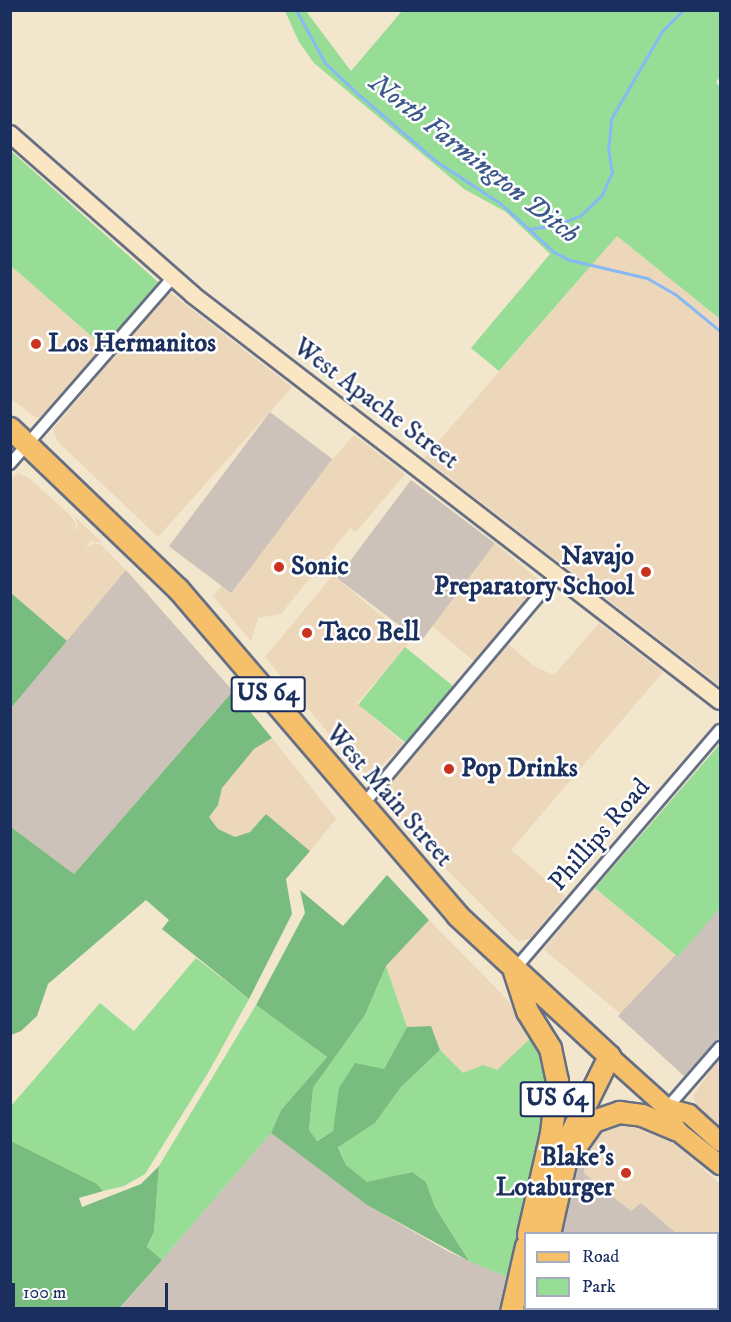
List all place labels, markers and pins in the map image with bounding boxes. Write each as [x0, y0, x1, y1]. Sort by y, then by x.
place label: Los Hermanitos [48, 328, 216, 360]
marker: Los Hermanitos [29, 337, 43, 351]
place label: Navajo Preparatory School [434, 541, 634, 602]
place label: Sonic [291, 551, 349, 583]
marker: Sonic [272, 560, 286, 574]
marker: Navajo Preparatory School [639, 565, 653, 579]
place label: Taco Bell [319, 617, 420, 649]
marker: Taco Bell [300, 626, 314, 640]
place label: Pop Drinks [461, 753, 578, 785]
marker: Pop Drinks [442, 762, 456, 776]
place label: Blake's Lotaburger [496, 1142, 614, 1204]
marker: Blake's Lotaburger [619, 1166, 633, 1180]

